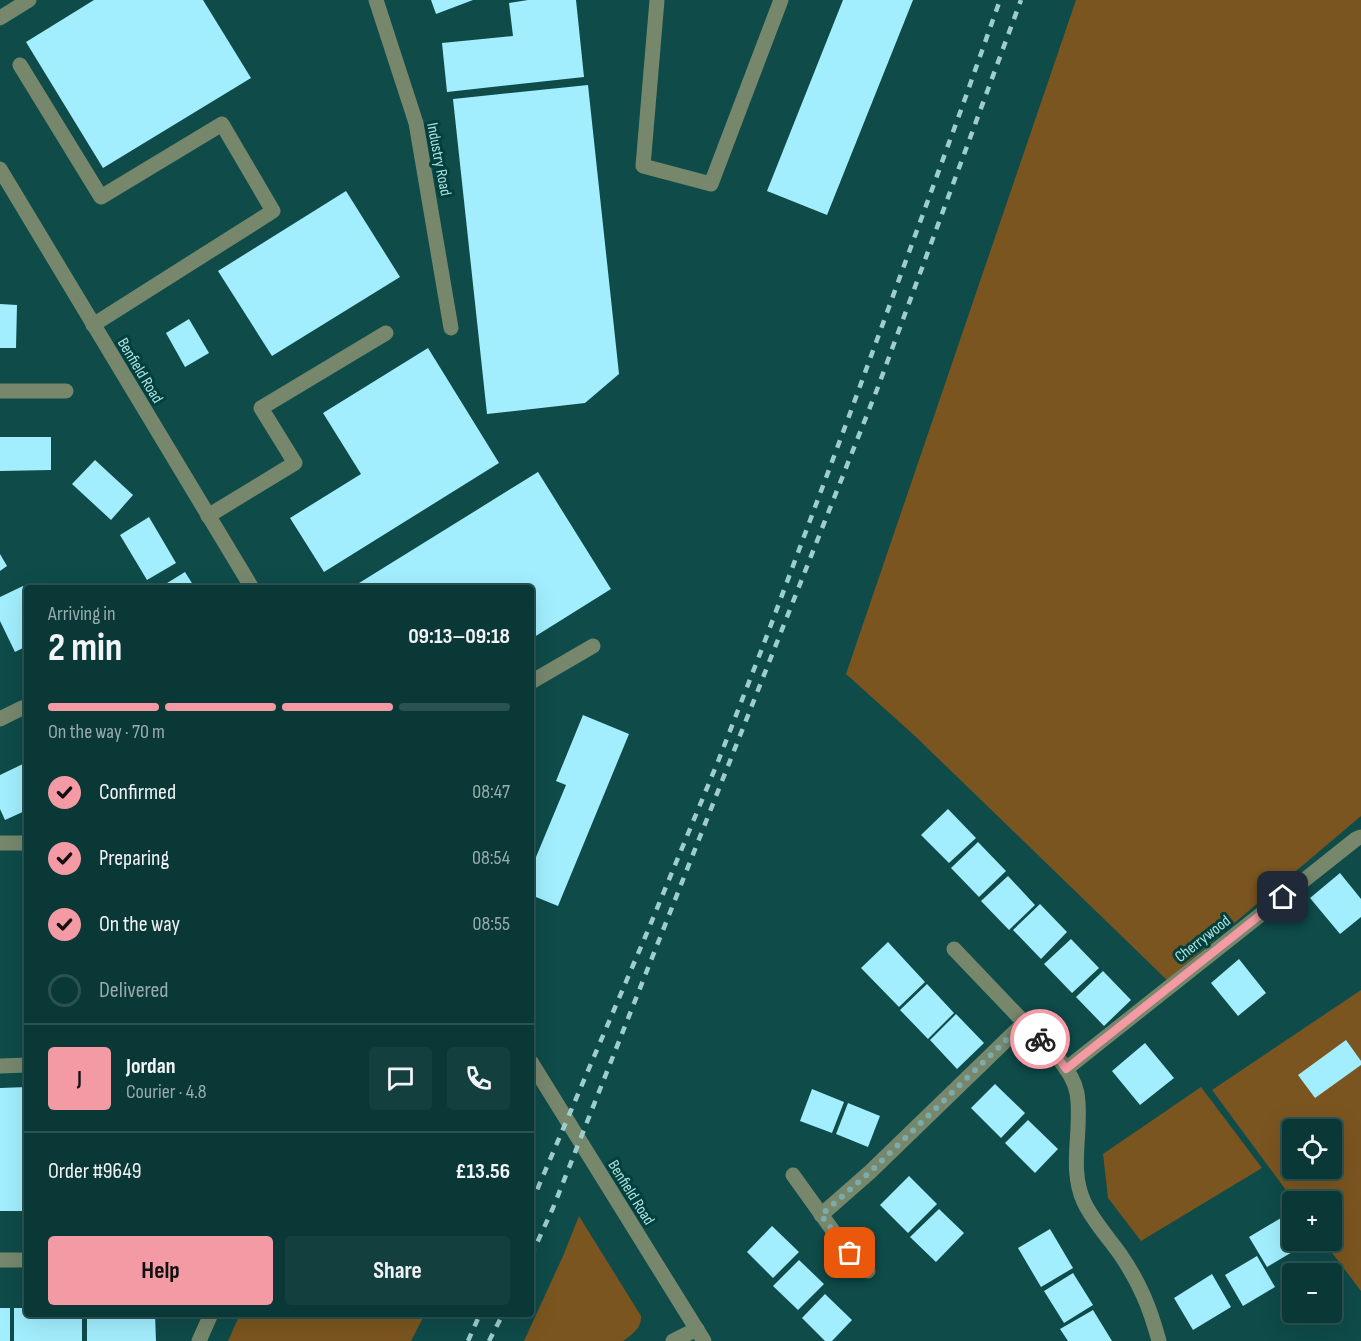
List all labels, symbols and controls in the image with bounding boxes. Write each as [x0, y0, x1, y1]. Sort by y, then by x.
street label: Industry Road [422, 121, 455, 198]
street label: Benfield Road [113, 335, 167, 407]
text: Arriving in [48, 602, 116, 626]
text: 09:13–09:18 [408, 623, 510, 650]
text: 2 min [48, 625, 122, 672]
text: On the way · 70 m [48, 720, 165, 744]
icon: check [48, 776, 81, 809]
text: Confirmed [99, 779, 176, 806]
text: 08:47 [472, 780, 510, 804]
icon: check [48, 842, 81, 875]
text: Preparing [99, 845, 169, 872]
text: 08:54 [472, 846, 510, 870]
pin [1257, 871, 1308, 922]
icon: home [1266, 880, 1299, 913]
icon: check [48, 908, 81, 941]
text: On the way [99, 911, 180, 938]
text: 08:55 [473, 912, 510, 936]
street label: Cherrywood [1171, 912, 1235, 967]
text: Delivered [99, 977, 168, 1004]
courier [1010, 1009, 1070, 1069]
icon: bike [1024, 1023, 1057, 1056]
button: chat [369, 1047, 432, 1110]
button: phone [447, 1047, 510, 1110]
text: Jordan [126, 1053, 175, 1080]
text: J [77, 1065, 82, 1092]
text: Courier · 4.8 [126, 1080, 207, 1104]
map controls [1282, 1119, 1342, 1323]
button: locate [1282, 1119, 1342, 1179]
street label: Benfield Road [603, 1157, 658, 1229]
text: Order #9649 [48, 1158, 141, 1185]
text: £13.56 [455, 1158, 510, 1185]
button: + [1282, 1191, 1342, 1251]
pin [824, 1227, 875, 1278]
button: Help [48, 1236, 273, 1305]
button: Share [285, 1236, 510, 1305]
icon: bag [833, 1236, 866, 1269]
button: − [1282, 1263, 1342, 1323]

